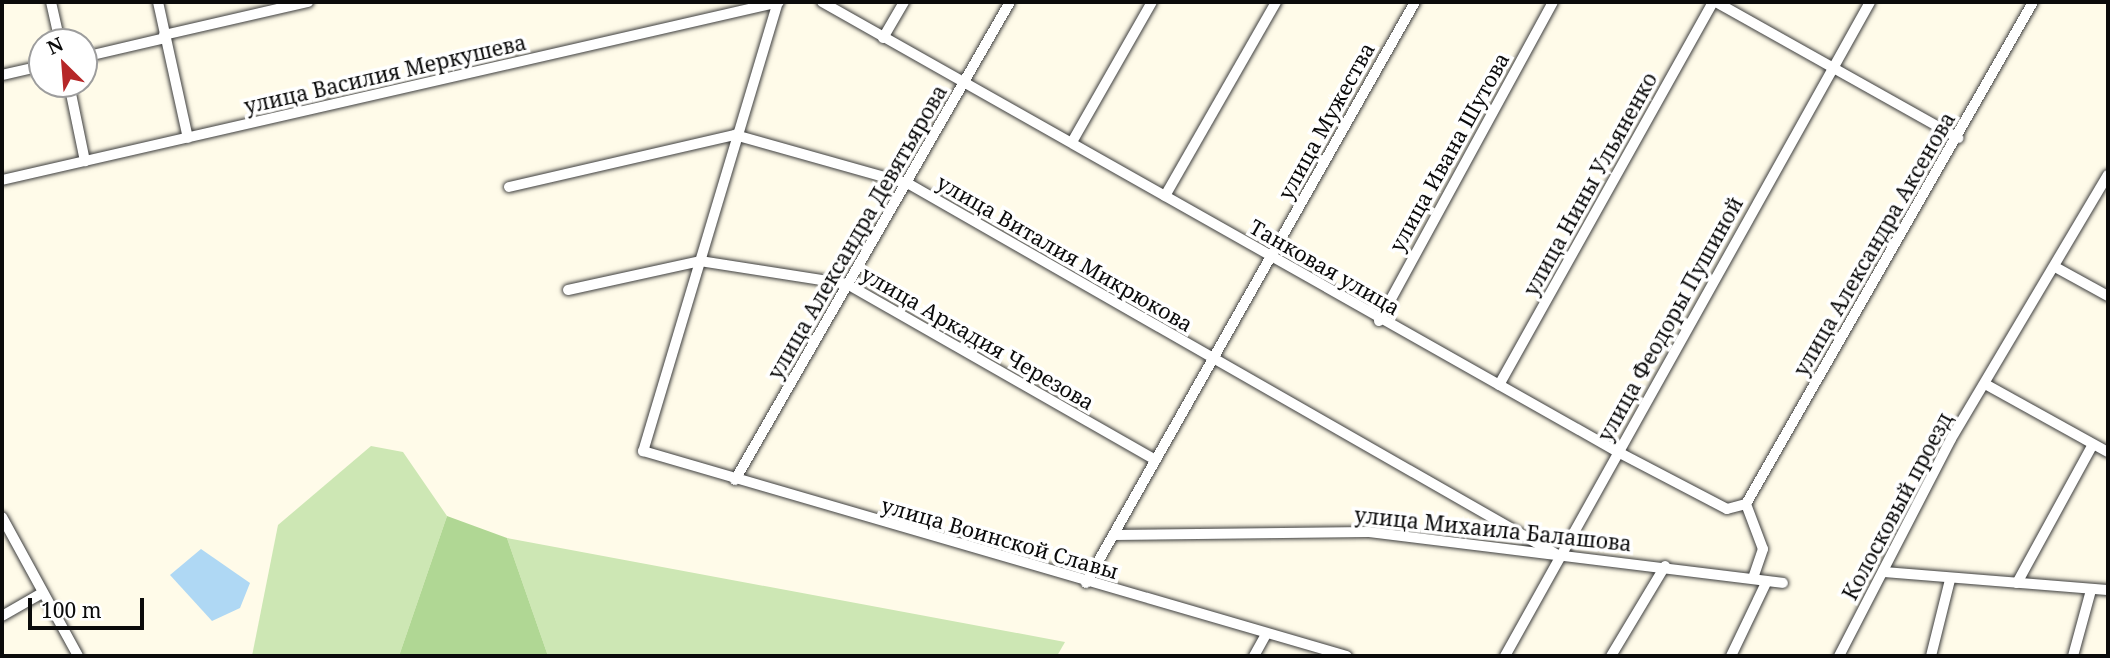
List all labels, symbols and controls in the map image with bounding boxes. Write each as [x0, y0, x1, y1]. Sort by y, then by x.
north arrow [28, 28, 98, 98]
street label: улица Василия Меркушева [242, 29, 528, 119]
text: N [43, 31, 67, 61]
street label: улица Мужества [1272, 38, 1380, 204]
street label: улица Ивана Шутова [1384, 48, 1514, 256]
street label: улица Нины Ульяненко [1518, 68, 1662, 300]
street label: улица Александра Девятьярова [762, 80, 952, 384]
street label: улица Александра Аксенова [1788, 108, 1960, 380]
street label: улица Виталия Микрюкова [933, 169, 1197, 337]
street label: улица Феодоры Пушиной [1592, 192, 1748, 446]
street label: Танковая улица [1245, 214, 1405, 320]
street label: улица Аркадия Черезова [857, 261, 1099, 415]
street label: Колосковый проезд [1837, 408, 1957, 604]
street label: улица Воинской Славы [879, 492, 1121, 584]
street label: улица Михаила Балашова [1353, 502, 1633, 556]
scale bar [32, 584, 147, 628]
text: 100 m [41, 596, 102, 624]

